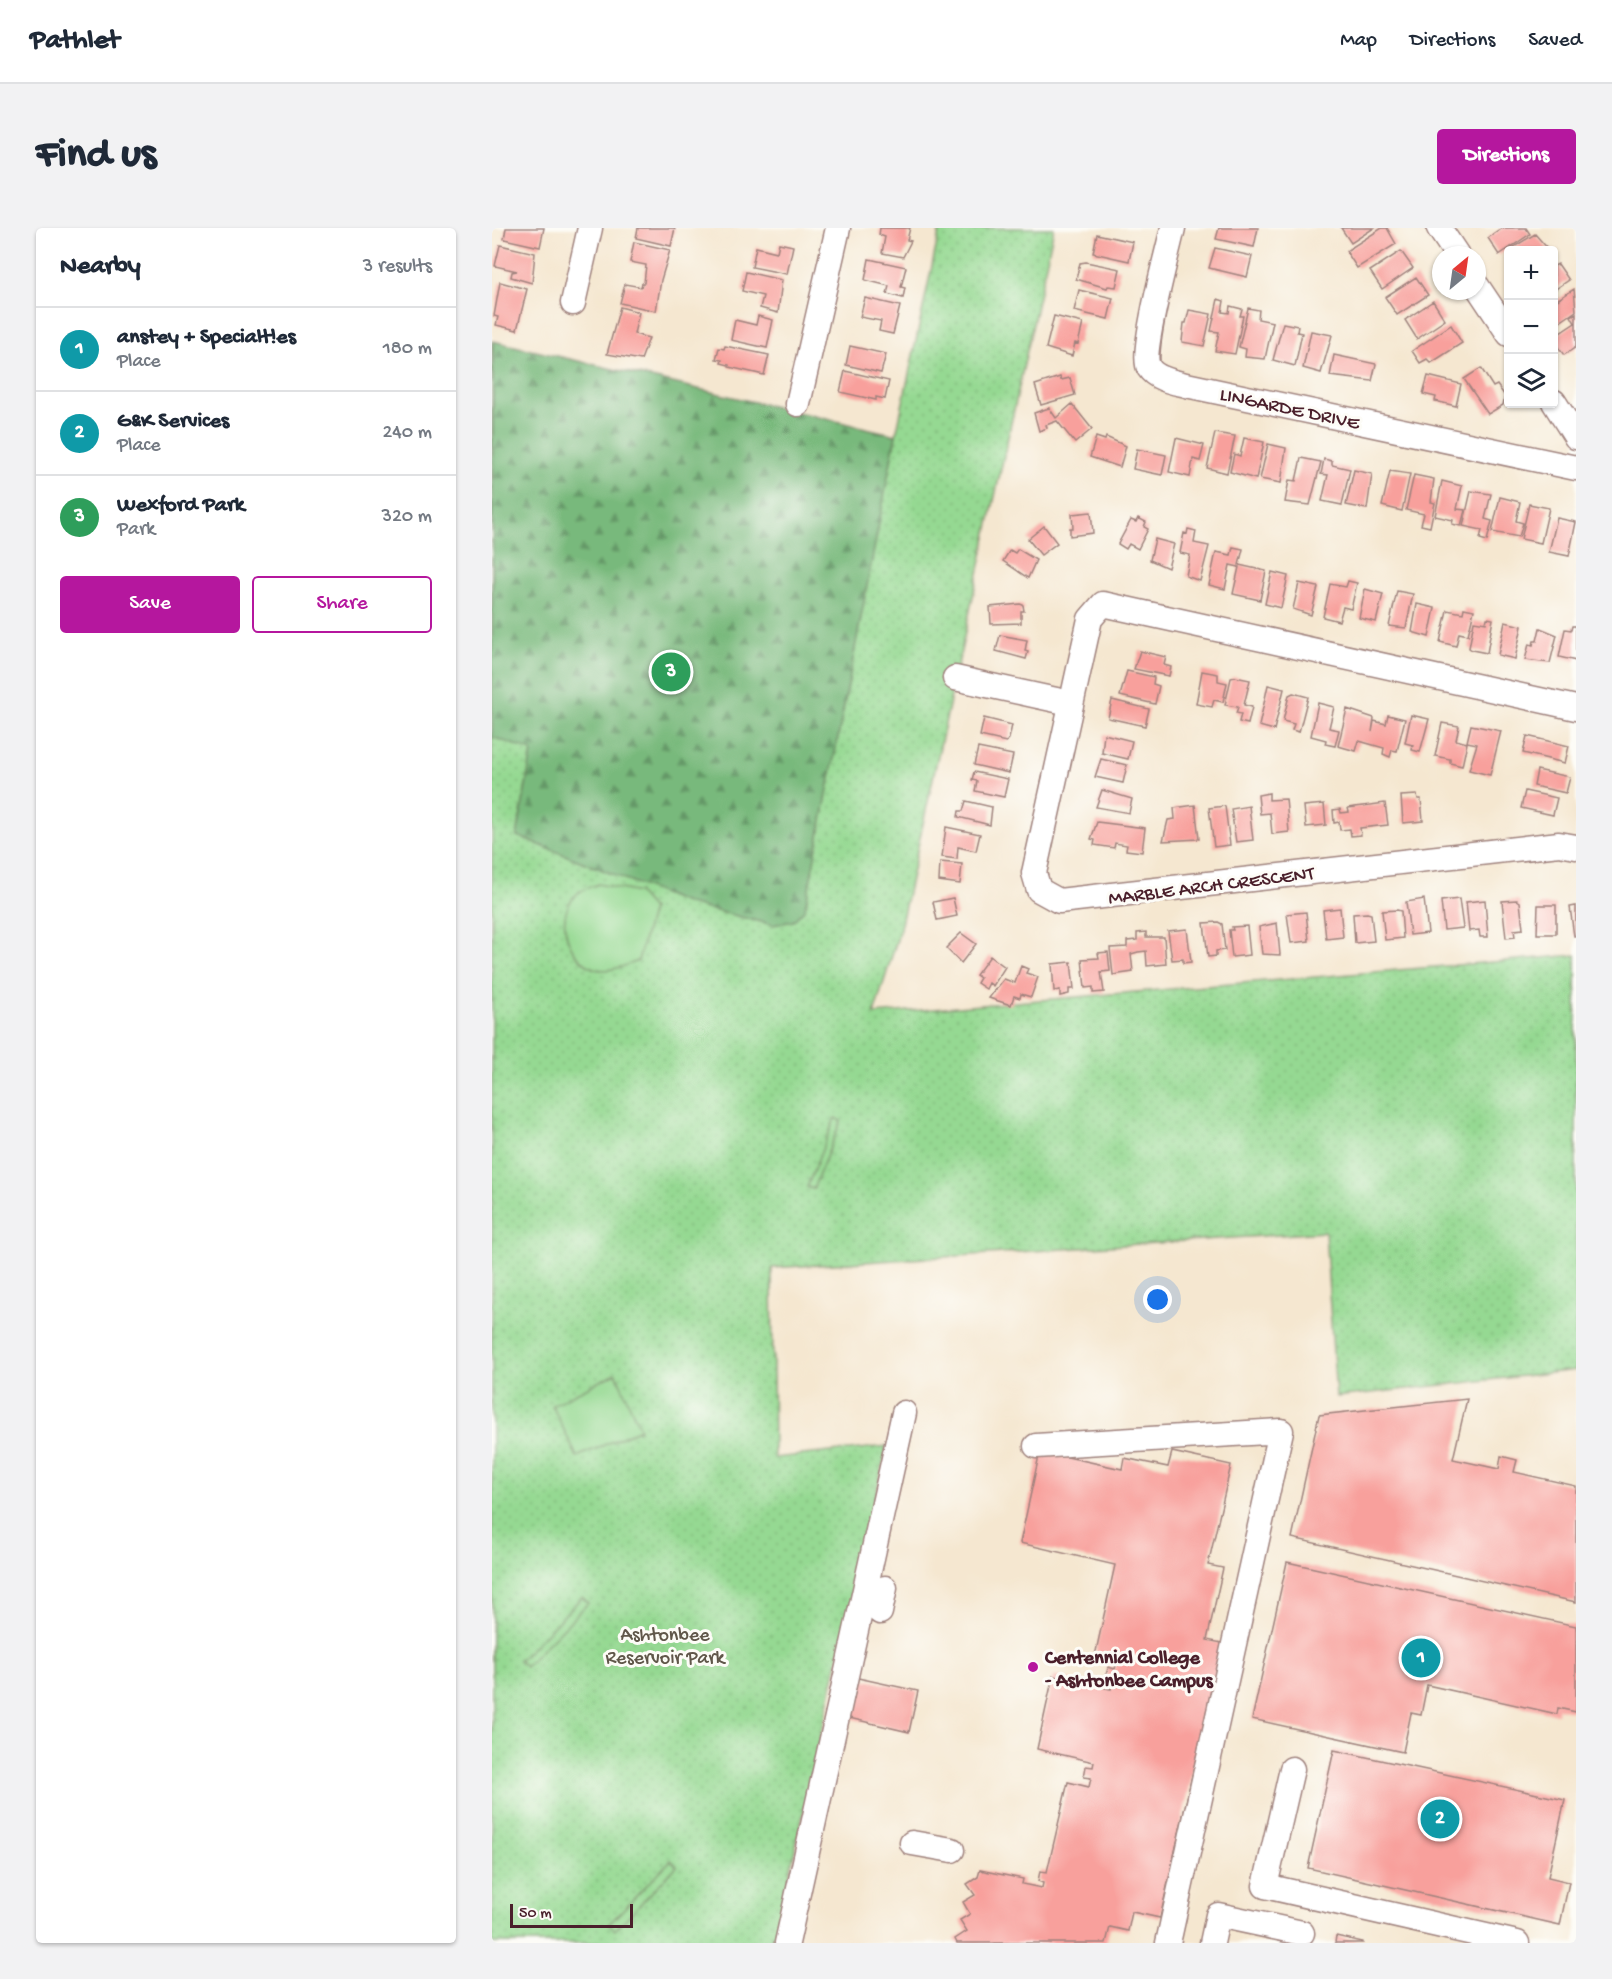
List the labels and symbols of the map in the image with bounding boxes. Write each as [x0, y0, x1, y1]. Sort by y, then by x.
north arrow [1432, 246, 1486, 300]
street label: LINGARDE DRIVE [1217, 384, 1363, 437]
pin: 3 [652, 650, 690, 694]
street label: MARBLE ARCH CRESCENT [1107, 863, 1317, 912]
your location [1143, 1285, 1172, 1314]
park label: Ashtonbee Reservoir Park [605, 1625, 727, 1671]
pin: 1 [1402, 1636, 1440, 1680]
place label: Centennial College - Ashtonbee Campus [1044, 1648, 1214, 1694]
marker: Centennial College - Ashtonbee Campus [1026, 1660, 1040, 1674]
pin: 2 [1420, 1796, 1460, 1842]
scale bar [510, 1901, 633, 1928]

